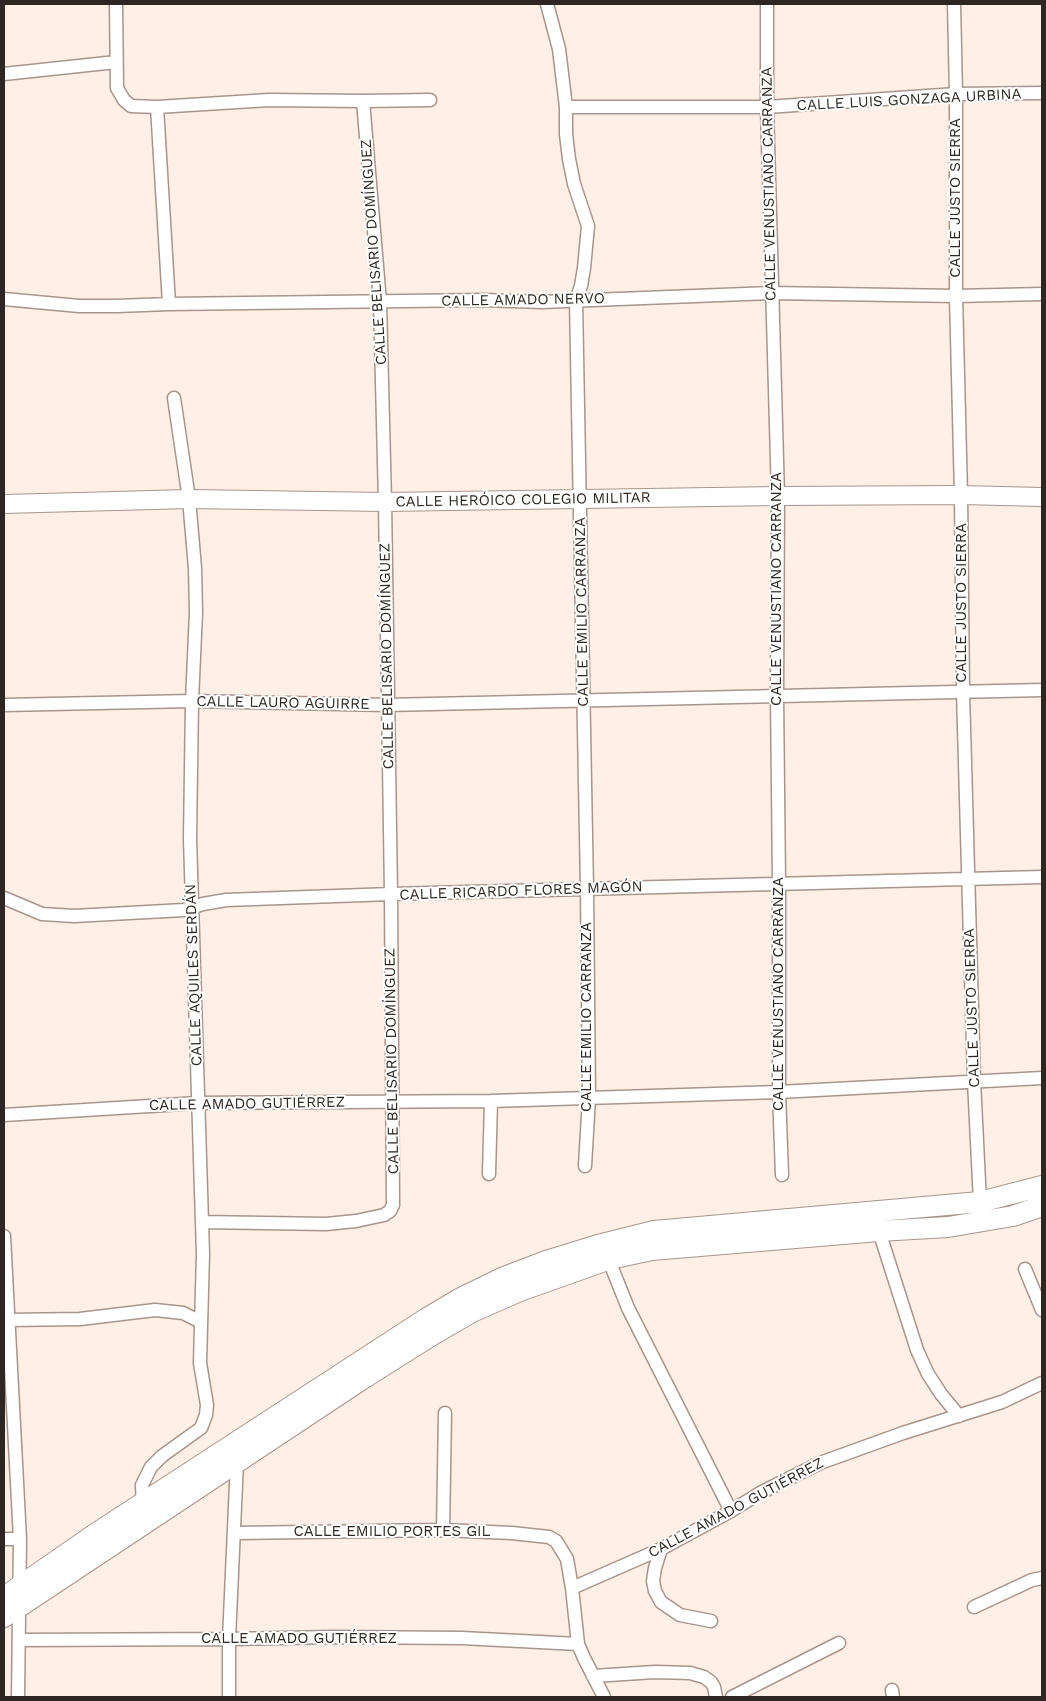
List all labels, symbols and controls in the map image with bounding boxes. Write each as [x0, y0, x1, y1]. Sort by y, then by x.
street label: CALLE VENUSTIANO CARRANZA [758, 67, 780, 301]
street label: CALLE LUIS GONZAGA URBINA [796, 85, 1022, 115]
street label: CALLE JUSTO SIERRA [947, 118, 965, 278]
street label: CALLE BELISARIO DOMÍNGUEZ [357, 138, 391, 366]
street label: CALLE AMADO NERVO [441, 290, 605, 310]
street label: CALLE VENUSTIANO CARRANZA [768, 472, 786, 706]
street label: CALLE HERÓICO COLEGIO MILITAR [395, 489, 651, 511]
street label: CALLE EMILIO CARRANZA [571, 517, 593, 707]
street label: CALLE JUSTO SIERRA [953, 523, 971, 683]
street label: CALLE BELISARIO DOMÍNGUEZ [376, 543, 398, 769]
street label: CALLE LAURO AGUIRRE [196, 692, 370, 714]
street label: CALLE VENUSTIANO CARRANZA [770, 877, 788, 1111]
street label: CALLE RICARDO FLORES MAGÓN [399, 878, 643, 904]
street label: CALLE AQUILES SERDÁN [182, 883, 206, 1067]
street label: CALLE EMILIO CARRANZA [578, 922, 596, 1112]
street label: CALLE JUSTO SIERRA [960, 928, 984, 1088]
street label: CALLE BELISARIO DOMÍNGUEZ [381, 948, 403, 1174]
street label: CALLE AMADO GUTIÉRREZ [149, 1093, 345, 1115]
street label: CALLE AMADO GUTIÉRREZ [645, 1454, 827, 1562]
street label: CALLE EMILIO PORTES GIL [293, 1523, 491, 1541]
street label: CALLE AMADO GUTIÉRREZ [201, 1630, 397, 1648]

